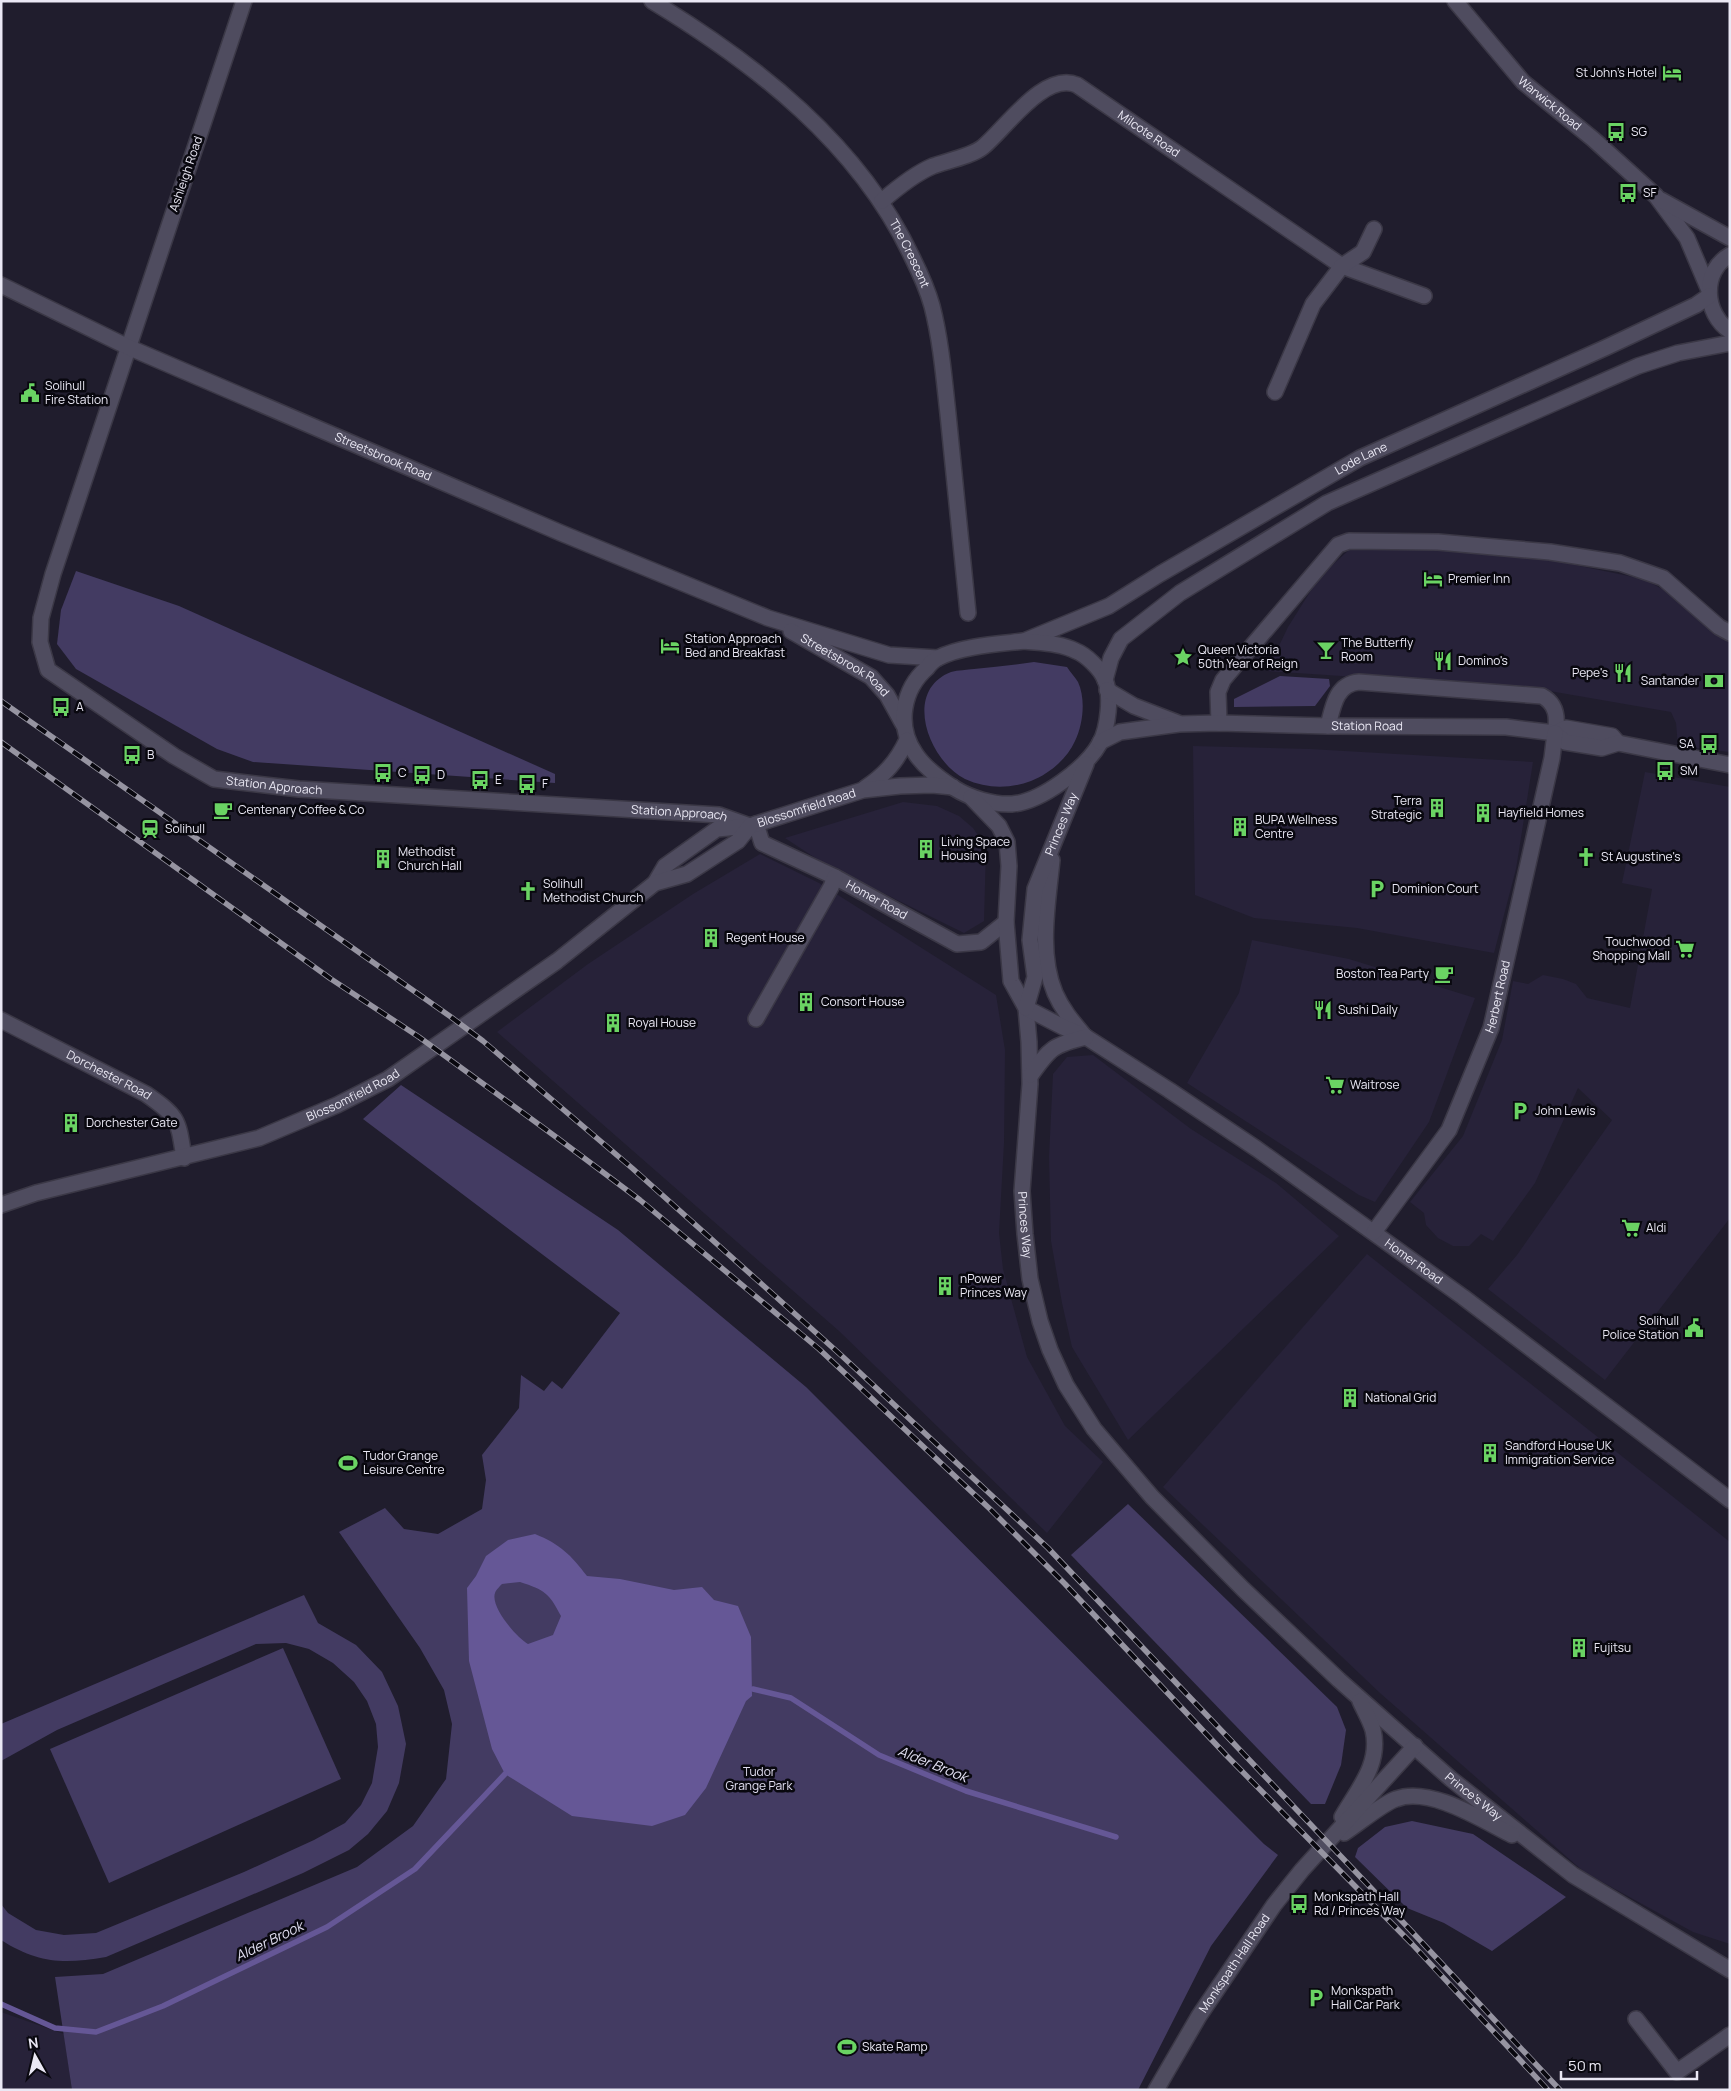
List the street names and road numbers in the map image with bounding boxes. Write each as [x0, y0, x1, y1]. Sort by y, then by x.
street label: Warwick Road [1515, 72, 1585, 134]
street label: Milcote Road [1115, 106, 1183, 161]
street label: Ashleigh Road [165, 134, 206, 214]
street label: The Crescent [885, 216, 934, 290]
street label: Streetsbrook Road [332, 428, 434, 484]
street label: Lode Lane [1332, 438, 1390, 479]
street label: Streetsbrook Road [797, 629, 893, 700]
street label: Station Road [1331, 717, 1403, 734]
street label: Station Approach [225, 771, 323, 798]
street label: Blossomfield Road [755, 784, 858, 831]
street label: Princes Way [1041, 789, 1082, 858]
street label: Station Approach [630, 801, 730, 825]
street label: Homer Road [843, 876, 911, 923]
street label: Herbert Road [1481, 959, 1514, 1035]
street label: Dorchester Road [64, 1046, 155, 1103]
street label: Blossomfield Road [304, 1064, 403, 1125]
street label: Princes Way [1014, 1191, 1037, 1260]
street label: Homer Road [1382, 1234, 1446, 1288]
street label: Prince's Way [1441, 1768, 1507, 1825]
street label: Monkspath Hall Road [1195, 1910, 1274, 2016]

